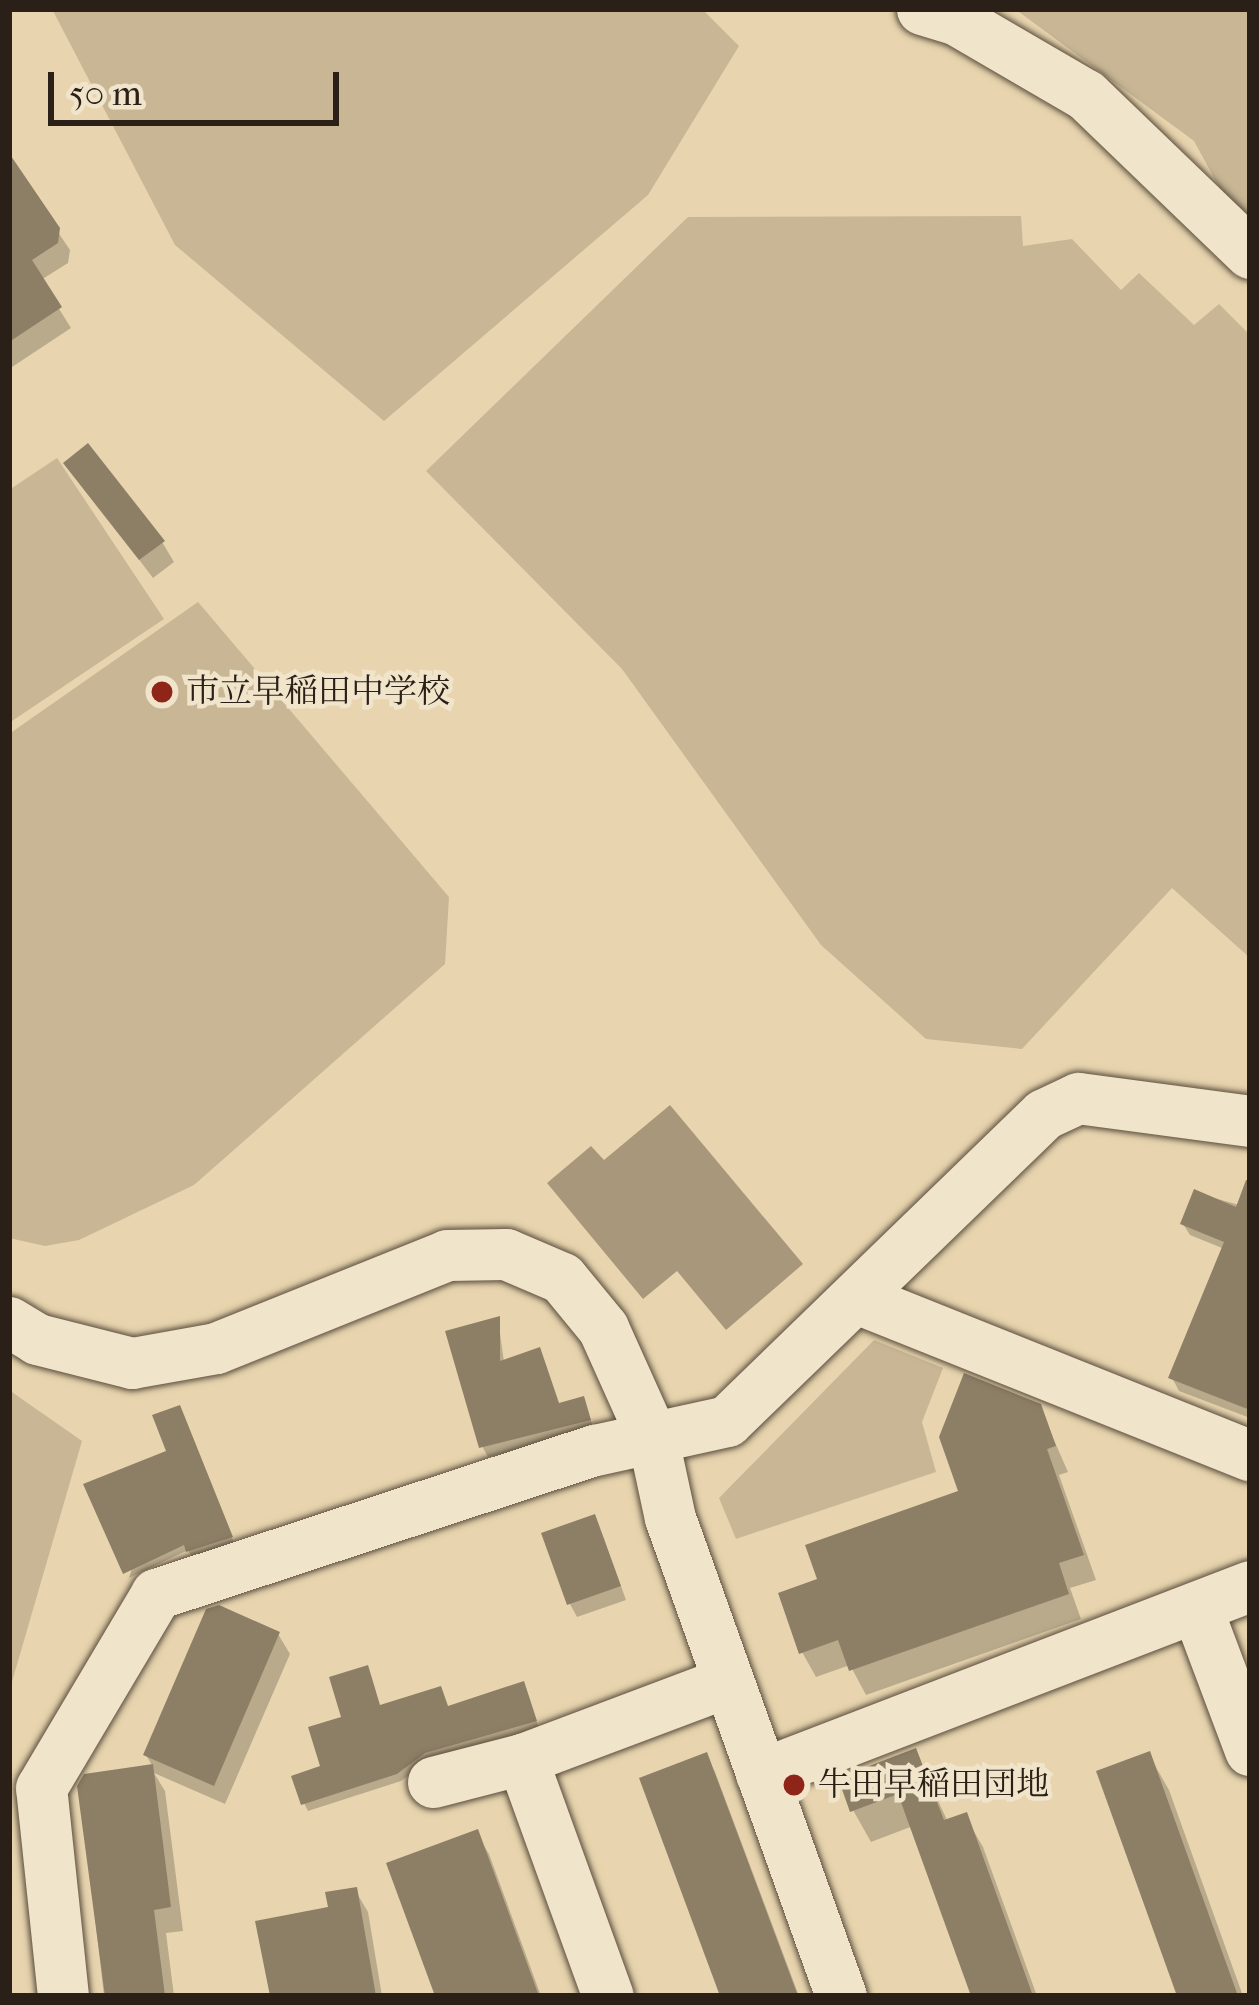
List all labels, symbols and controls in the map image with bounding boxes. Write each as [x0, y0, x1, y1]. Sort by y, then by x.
scale bar [54, 48, 345, 122]
text: 50 m [69, 72, 142, 114]
place label: 市立早稲田中学校 [186, 672, 450, 712]
marker: 市立早稲田中学校 [149, 679, 175, 705]
place label: 牛田早稲田団地 [818, 1765, 1049, 1805]
marker: 牛田早稲田団地 [781, 1772, 807, 1798]

